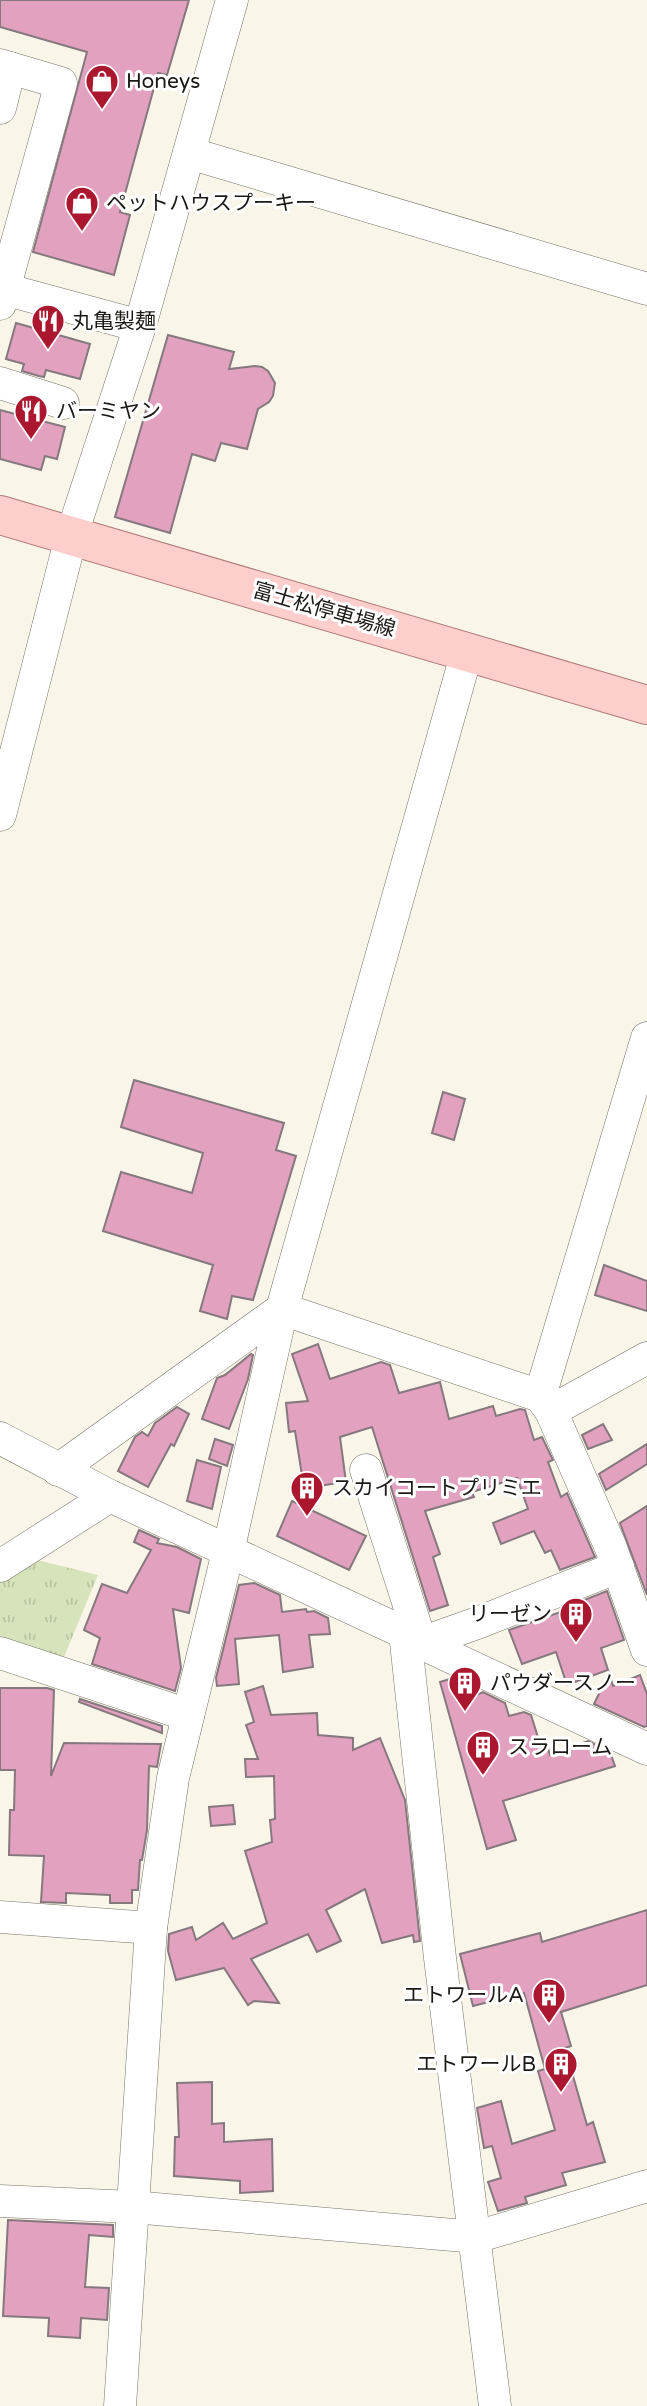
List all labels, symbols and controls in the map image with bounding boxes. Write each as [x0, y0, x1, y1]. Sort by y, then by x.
shop icon: Honeys [83, 62, 121, 111]
place label: Honeys [126, 69, 200, 94]
shop icon: ペットハウスプーキー [63, 184, 101, 233]
place label: ペットハウスプーキー [106, 191, 316, 216]
restaurant icon: 丸亀製麺 [29, 302, 67, 351]
place label: 丸亀製麺 [72, 309, 156, 334]
restaurant icon: バーミヤン [12, 392, 50, 441]
place label: バーミヤン [56, 399, 161, 424]
street label: 富士松停車場線 [250, 578, 398, 642]
building icon: スカイコートプリミエ [288, 1469, 326, 1518]
place label: スカイコートプリミエ [332, 1476, 542, 1501]
building icon: リーゼン [557, 1595, 595, 1644]
place label: リーゼン [468, 1602, 552, 1627]
building icon: パウダースノー [446, 1664, 484, 1713]
place label: パウダースノー [490, 1671, 636, 1696]
building icon: スラローム [464, 1728, 502, 1777]
place label: スラローム [508, 1735, 612, 1760]
building icon: エトワールA [530, 1976, 568, 2025]
place label: エトワールA [403, 1983, 524, 2008]
building icon: エトワールB [542, 2045, 580, 2094]
place label: エトワールB [416, 2052, 536, 2077]

